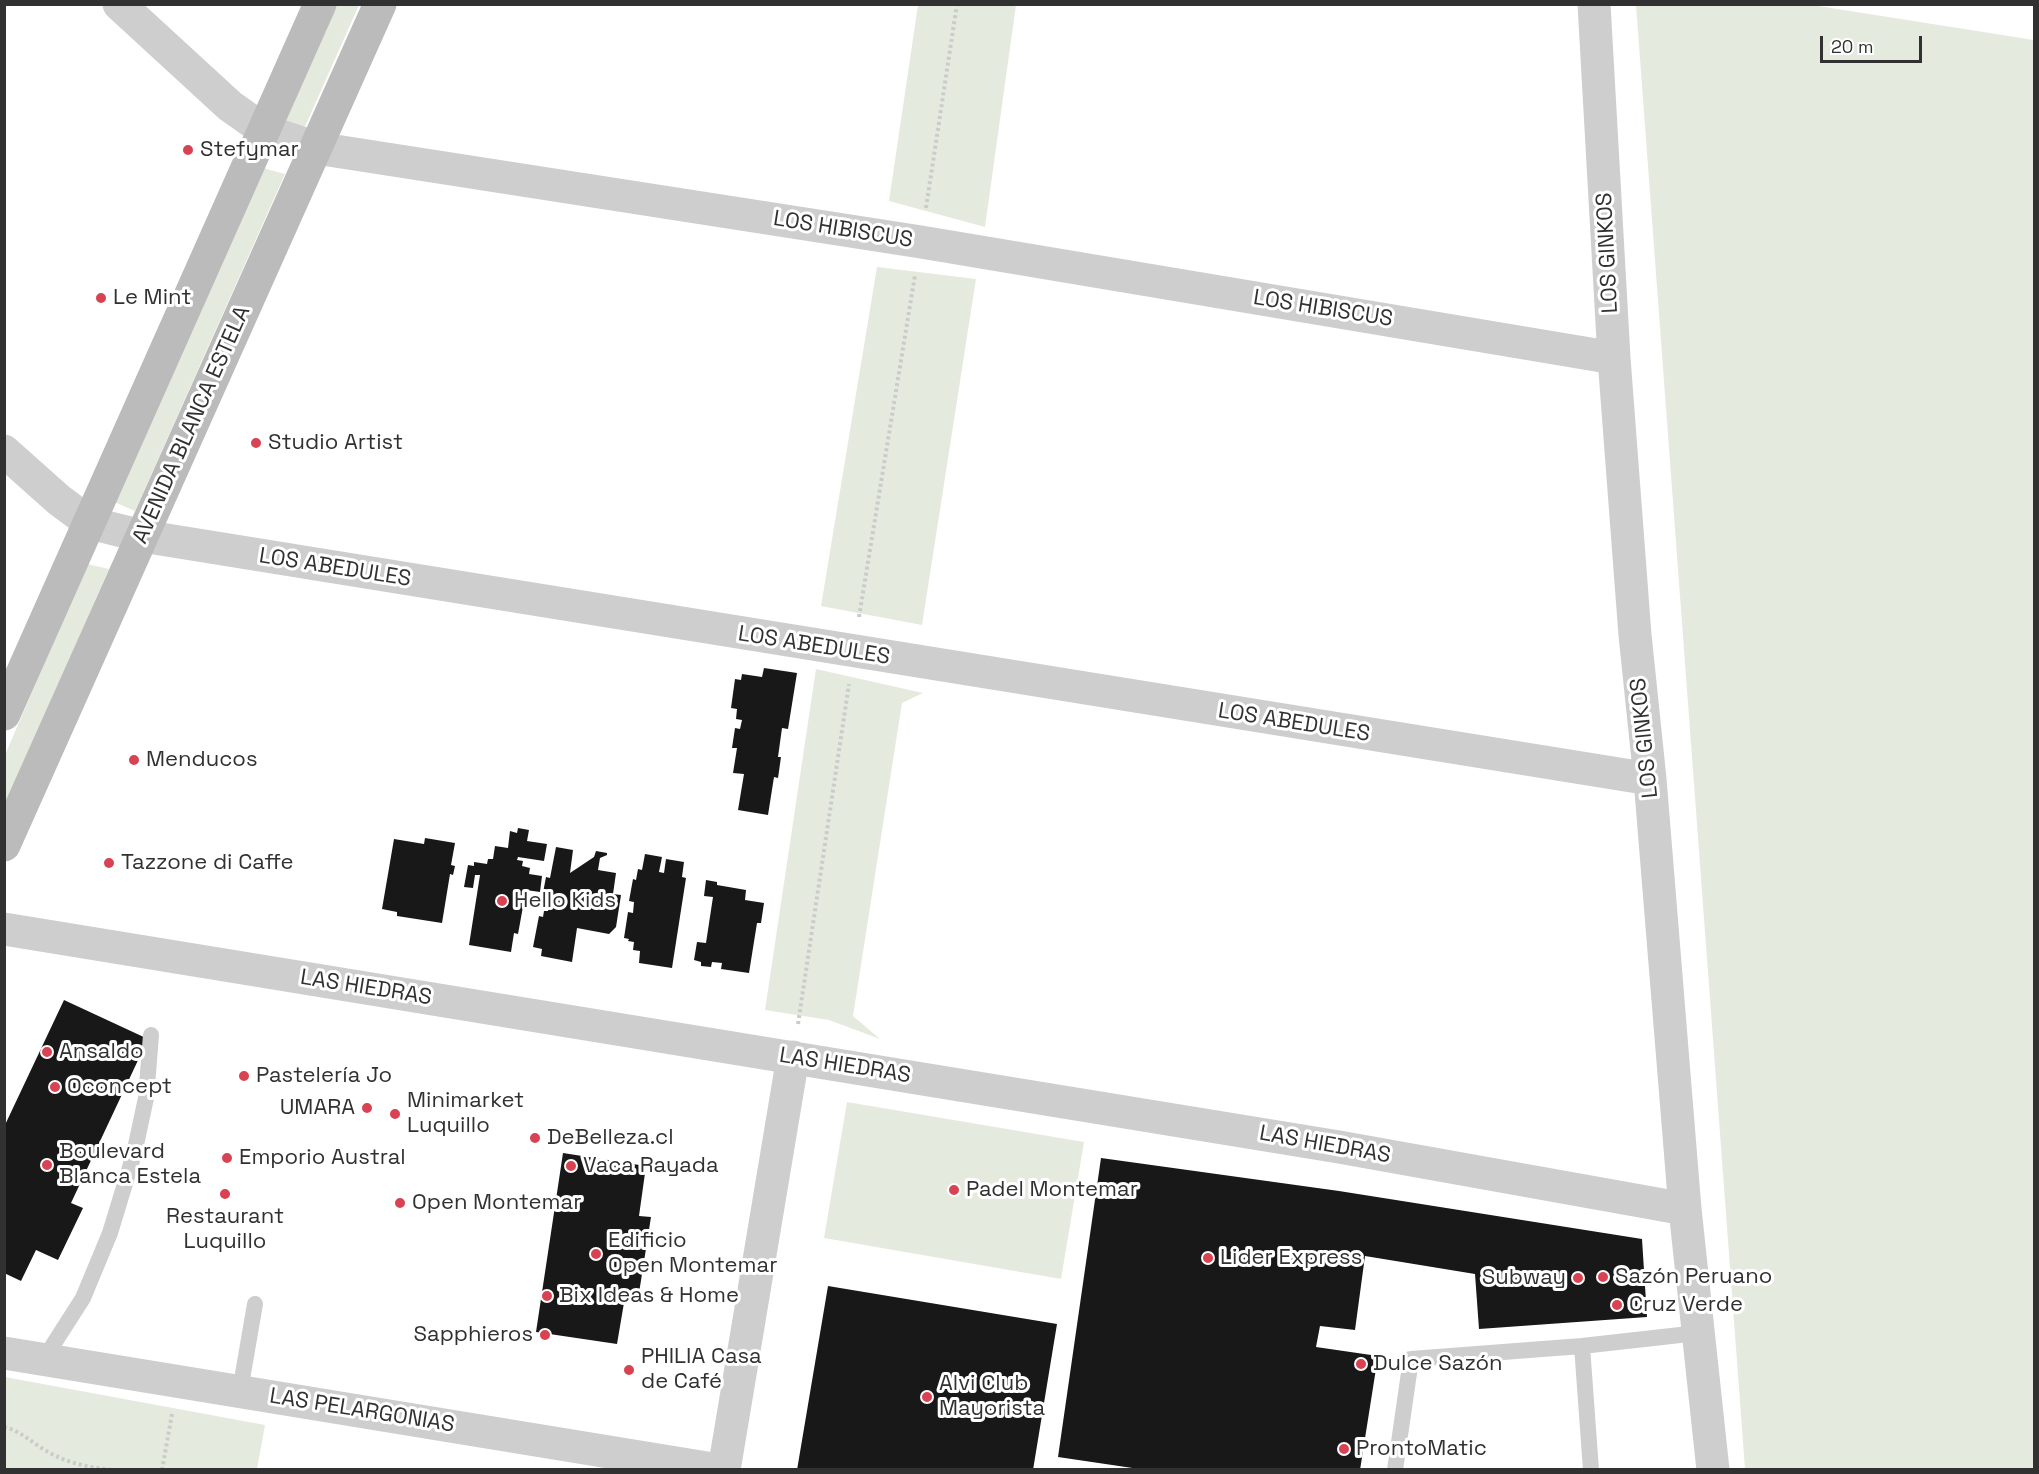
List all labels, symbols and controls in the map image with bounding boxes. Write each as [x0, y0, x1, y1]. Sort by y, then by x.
scale bar [1823, 24, 1925, 62]
text: 20 m [1831, 35, 1874, 58]
place label: Stefymar [200, 137, 299, 163]
marker: Stefymar [181, 143, 195, 157]
street label: LOS GINKOS [1592, 192, 1624, 314]
street label: LOS HIBISCUS [771, 206, 915, 254]
place label: Le Mint [113, 285, 191, 311]
street label: LOS HIBISCUS [1251, 285, 1395, 333]
marker: Le Mint [94, 291, 108, 305]
street label: AVENIDA BLANCA ESTELA [128, 302, 256, 548]
place label: Studio Artist [268, 430, 403, 456]
marker: Studio Artist [249, 436, 263, 450]
street label: LOS ABEDULES [257, 543, 413, 593]
street label: LOS ABEDULES [736, 621, 892, 671]
street label: LOS GINKOS [1626, 677, 1664, 799]
street label: LOS ABEDULES [1216, 698, 1372, 748]
place label: Menducos [146, 747, 258, 773]
marker: Menducos [127, 753, 141, 767]
place label: Tazzone di Caffe [121, 850, 293, 876]
marker: Tazzone di Caffe [102, 856, 116, 870]
place label: Hello Kids [514, 888, 616, 914]
marker: Hello Kids [495, 894, 509, 908]
street label: LAS HIEDRAS [298, 965, 434, 1011]
place label: Ansaldo [59, 1039, 144, 1065]
street label: LAS HIEDRAS [777, 1043, 913, 1089]
marker: Ansaldo [40, 1045, 54, 1059]
place label: Pastelería Jo [256, 1063, 392, 1089]
marker: Pastelería Jo [237, 1069, 251, 1083]
place label: Oconcept [67, 1074, 172, 1100]
marker: Oconcept [48, 1080, 62, 1094]
place label: Minimarket Luquillo [407, 1088, 524, 1140]
place label: UMARA [280, 1095, 355, 1121]
marker: UMARA [360, 1101, 374, 1115]
marker: Minimarket Luquillo [388, 1107, 402, 1121]
street label: LAS HIEDRAS [1257, 1120, 1393, 1170]
place label: DeBelleza.cl [547, 1125, 674, 1151]
marker: DeBelleza.cl [528, 1131, 542, 1145]
place label: Boulevard Blanca Estela [59, 1139, 201, 1190]
place label: Emporio Austral [239, 1145, 406, 1171]
marker: Emporio Austral [220, 1151, 234, 1165]
place label: Vaca Rayada [583, 1153, 719, 1179]
marker: Boulevard Blanca Estela [40, 1158, 54, 1172]
marker: Vaca Rayada [564, 1159, 578, 1173]
place label: Padel Montemar [966, 1177, 1138, 1203]
marker: Padel Montemar [947, 1183, 961, 1197]
marker: Restaurant Luquillo [218, 1187, 232, 1201]
place label: Open Montemar [412, 1190, 581, 1216]
marker: Open Montemar [393, 1196, 407, 1210]
place label: Restaurant Luquillo [166, 1204, 284, 1256]
place label: Edificio Open Montemar [608, 1228, 777, 1280]
place label: Lider Express [1220, 1245, 1362, 1271]
marker: Edificio Open Montemar [589, 1247, 603, 1261]
marker: Lider Express [1201, 1251, 1215, 1265]
place label: Sazón Peruano [1615, 1264, 1772, 1290]
place label: Subway [1482, 1265, 1566, 1291]
marker: Sazón Peruano [1596, 1270, 1610, 1284]
marker: Subway [1571, 1271, 1585, 1285]
place label: Bix Ideas & Home [559, 1283, 739, 1309]
marker: Bix Ideas & Home [540, 1289, 554, 1303]
place label: Cruz Verde [1629, 1292, 1743, 1318]
marker: Cruz Verde [1610, 1298, 1624, 1312]
place label: Sapphieros [414, 1322, 533, 1348]
marker: Sapphieros [538, 1328, 552, 1342]
place label: PHILIA Casa de Café [641, 1344, 762, 1396]
place label: Dulce Sazón [1373, 1351, 1503, 1377]
marker: Dulce Sazón [1354, 1357, 1368, 1371]
marker: PHILIA Casa de Café [622, 1363, 636, 1377]
place label: Alvi Club Mayorista [939, 1371, 1045, 1422]
street label: LAS PELARGONIAS [268, 1383, 456, 1439]
marker: Alvi Club Mayorista [920, 1390, 934, 1404]
place label: ProntoMatic [1356, 1436, 1487, 1462]
marker: ProntoMatic [1337, 1442, 1351, 1456]

